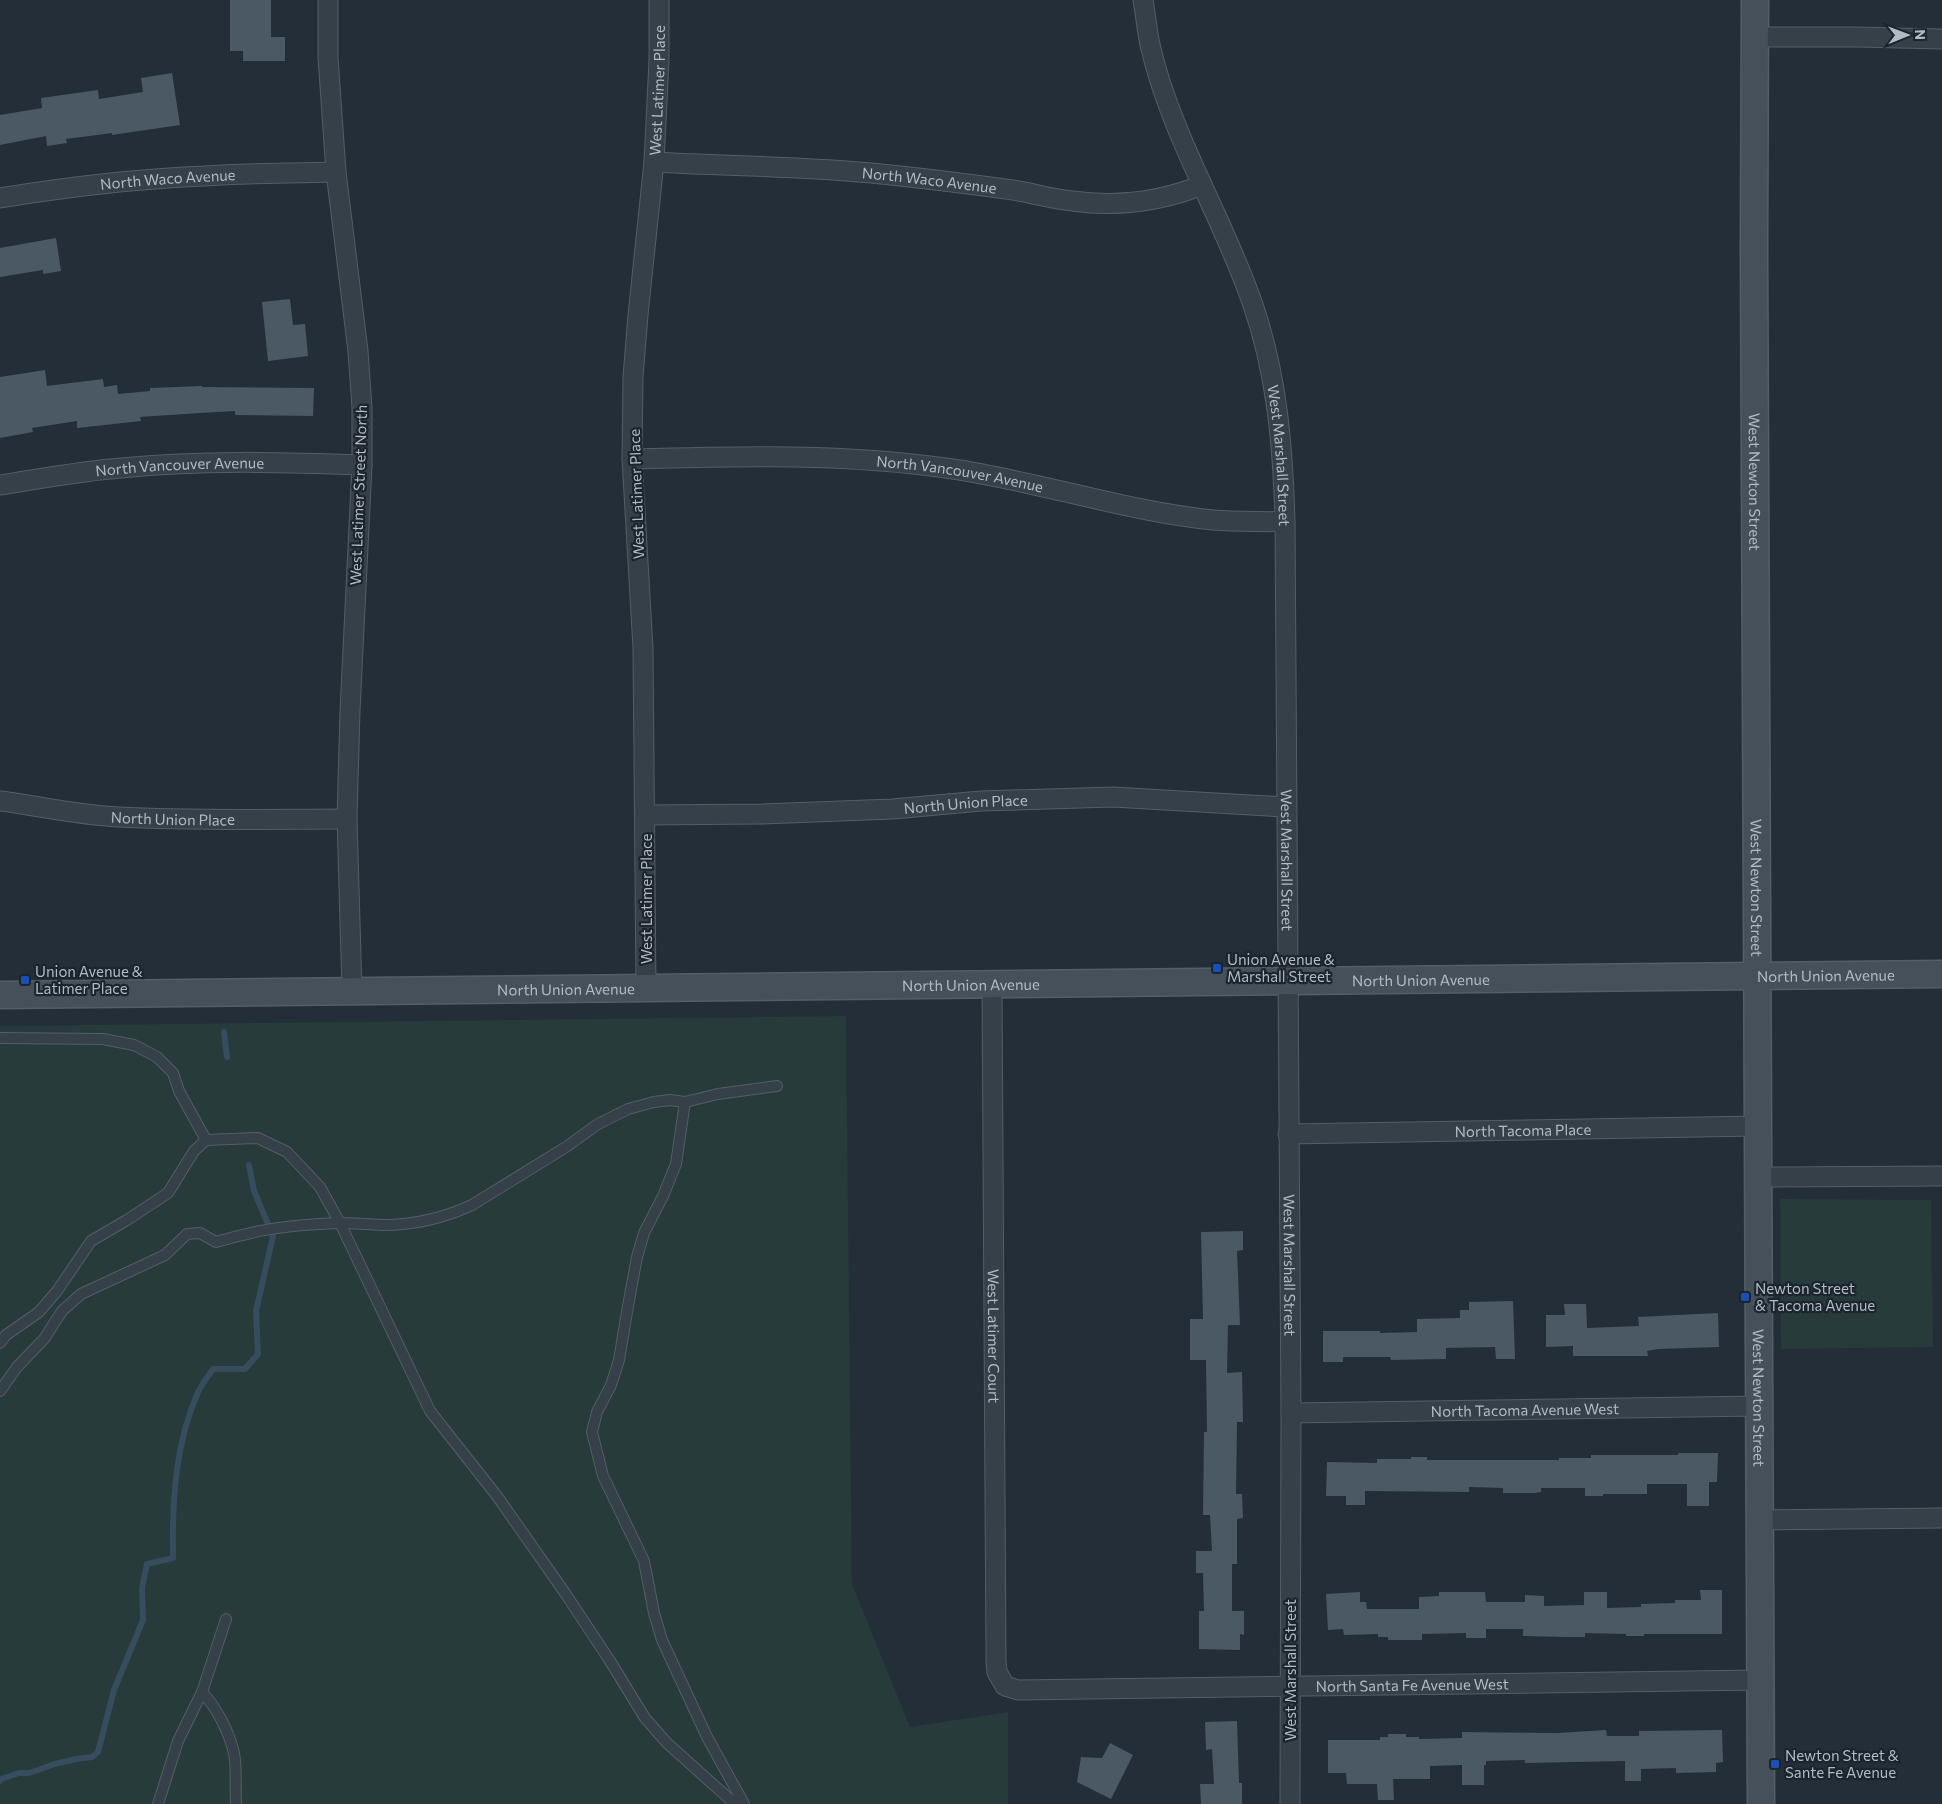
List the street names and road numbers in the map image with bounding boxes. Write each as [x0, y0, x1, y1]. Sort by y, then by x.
street label: West Latimer Place [645, 25, 668, 156]
street label: North Waco Avenue [861, 163, 998, 197]
street label: North Waco Avenue [99, 165, 236, 193]
street label: West Marshall Street [1264, 383, 1294, 526]
street label: West Latimer Street North [346, 404, 370, 586]
street label: West Newton Street [1746, 413, 1764, 551]
street label: West Latimer Place [625, 428, 647, 560]
street label: North Vancouver Avenue [876, 452, 1045, 496]
street label: North Vancouver Avenue [94, 453, 264, 479]
street label: West Marshall Street [1278, 789, 1297, 931]
street label: North Union Place [903, 791, 1028, 817]
street label: North Union Place [110, 808, 235, 829]
street label: West Newton Street [1748, 819, 1766, 957]
street label: West Latimer Place [637, 834, 655, 964]
street label: North Union Avenue [1757, 966, 1895, 985]
street label: North Union Avenue [1352, 970, 1490, 989]
street label: North Union Avenue [902, 975, 1040, 994]
street label: North Union Avenue [497, 979, 635, 999]
street label: North Tacoma Place [1454, 1120, 1592, 1140]
street label: West Marshall Street [1281, 1194, 1299, 1336]
street label: West Latimer Court [985, 1269, 1003, 1403]
street label: West Newton Street [1750, 1329, 1768, 1467]
street label: North Tacoma Avenue West [1431, 1399, 1619, 1420]
street label: West Marshall Street [1281, 1599, 1299, 1741]
street label: North Santa Fe Avenue West [1315, 1674, 1509, 1695]

